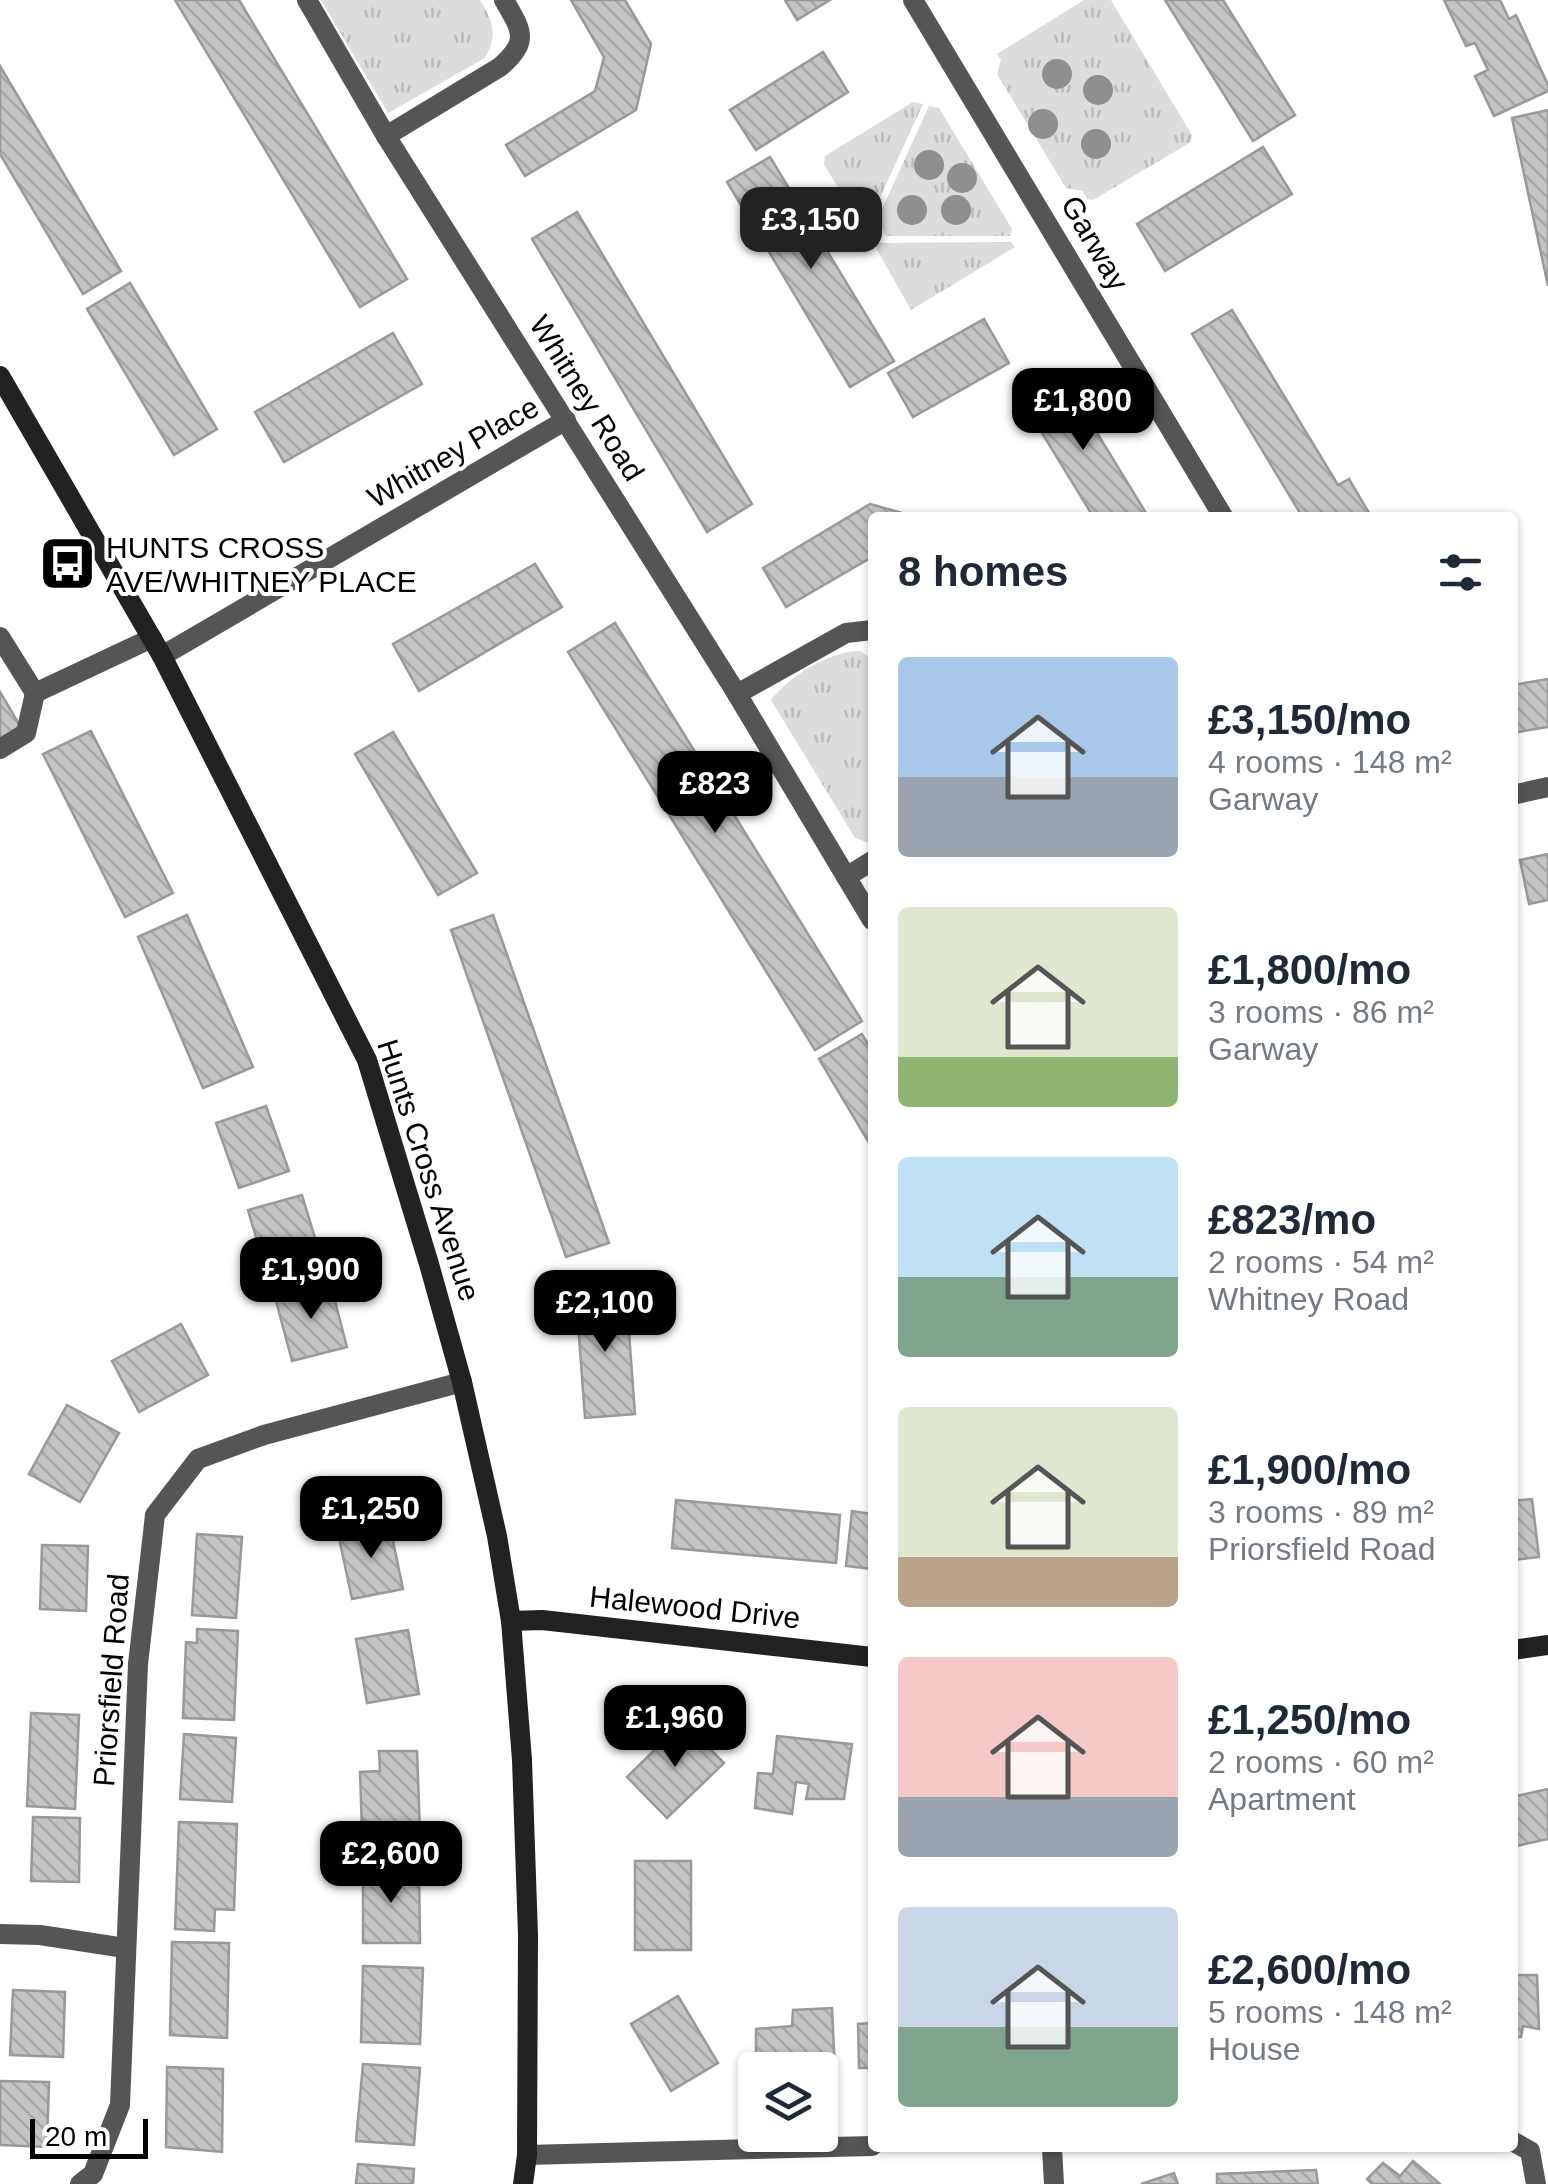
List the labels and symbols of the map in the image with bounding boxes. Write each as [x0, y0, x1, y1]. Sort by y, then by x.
pin: £3,150 [730, 187, 892, 272]
street label: Garway [1055, 190, 1135, 296]
street label: Whitney Road [523, 309, 651, 487]
pin: £1,800 [1002, 368, 1164, 453]
street label: Whitney Place [362, 390, 544, 514]
place label: HUNTS CROSS AVE/WHITNEY PLACE [106, 531, 417, 598]
bus stop icon: HUNTS CROSS AVE/WHITNEY PLACE [37, 534, 97, 594]
pin: £823 [656, 751, 774, 836]
street label: Hunts Cross Avenue [371, 1035, 487, 1305]
pin: £1,900 [230, 1237, 392, 1322]
pin: £2,100 [524, 1270, 686, 1355]
pin: £1,250 [290, 1476, 452, 1561]
street label: Priorsfield Road [87, 1572, 135, 1788]
street label: Halewood Drive [588, 1580, 802, 1634]
pin: £1,960 [594, 1685, 756, 1770]
pin: £2,600 [310, 1821, 472, 1906]
scale bar [30, 2114, 148, 2158]

